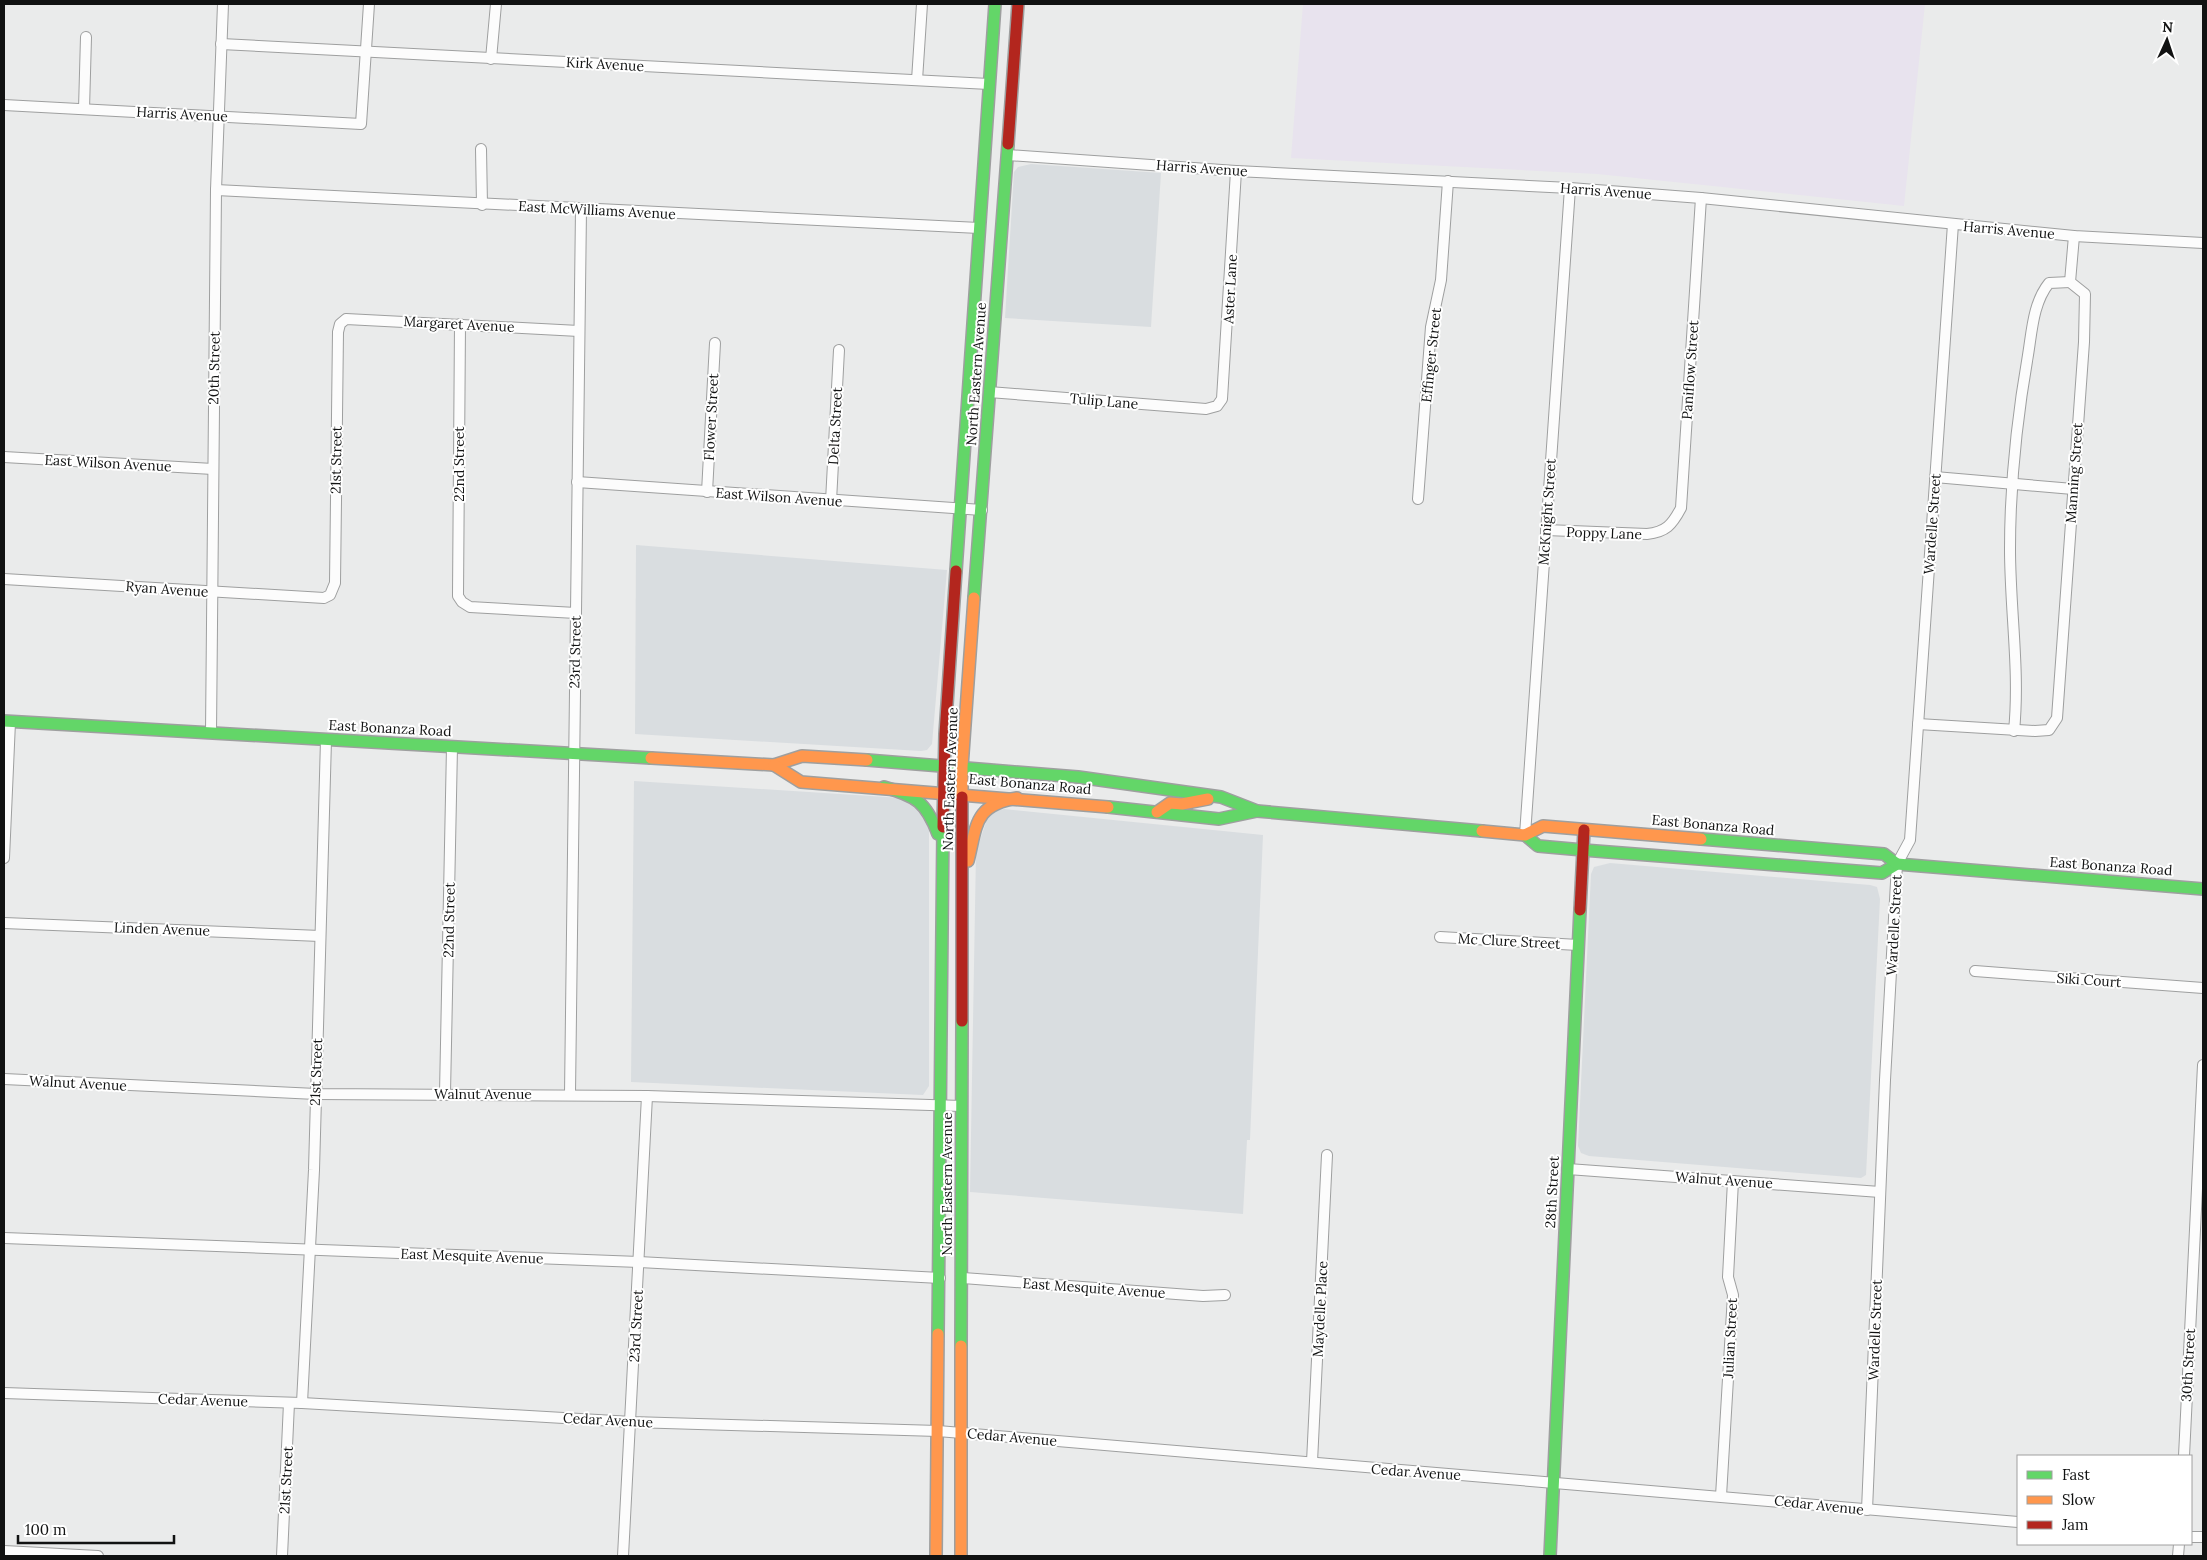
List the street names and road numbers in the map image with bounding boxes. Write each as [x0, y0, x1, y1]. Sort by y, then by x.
street label: Kirk Avenue [565, 53, 645, 75]
street label: Harris Avenue [136, 103, 229, 125]
street label: Harris Avenue [1156, 156, 1249, 180]
street label: Harris Avenue [1560, 179, 1653, 203]
street label: East McWilliams Avenue [518, 197, 677, 223]
street label: Harris Avenue [1962, 217, 2056, 243]
street label: Aster Lane [1219, 253, 1241, 325]
street label: North Eastern Avenue [962, 301, 990, 446]
street label: Effinger Street [1417, 306, 1445, 403]
street label: Margaret Avenue [403, 312, 515, 336]
street label: Paniflow Street [1678, 319, 1702, 420]
street label: 20th Street [204, 331, 224, 405]
street label: Flower Street [700, 372, 722, 461]
street label: Delta Street [824, 386, 846, 465]
street label: Tulip Lane [1069, 389, 1139, 413]
street label: Manning Street [2062, 422, 2087, 524]
street label: 21st Street [326, 425, 346, 494]
street label: 22nd Street [450, 426, 468, 502]
street label: East Wilson Avenue [44, 451, 172, 475]
street label: McKnight Street [1534, 457, 1560, 566]
street label: Wardelle Street [1919, 472, 1945, 575]
street label: East Wilson Avenue [715, 484, 844, 510]
street label: Poppy Lane [1566, 523, 1643, 543]
street label: Ryan Avenue [125, 577, 209, 601]
street label: 23rd Street [565, 615, 585, 689]
street label: North Eastern Avenue [939, 707, 962, 851]
street label: East Bonanza Road [328, 716, 452, 740]
street label: East Bonanza Road [968, 770, 1092, 798]
street label: East Bonanza Road [1651, 811, 1775, 839]
street label: East Bonanza Road [2049, 853, 2173, 879]
street label: Wardelle Street [1882, 873, 1906, 976]
street label: 22nd Street [439, 882, 459, 958]
street label: Linden Avenue [114, 918, 211, 940]
street label: Mc Clure Street [1457, 929, 1561, 953]
street label: Siki Court [2056, 969, 2123, 991]
street label: 21st Street [306, 1037, 326, 1106]
street label: Walnut Avenue [29, 1071, 128, 1095]
street label: Walnut Avenue [434, 1085, 532, 1103]
street label: North Eastern Avenue [938, 1112, 956, 1256]
street label: 28th Street [1541, 1155, 1563, 1229]
street label: Walnut Avenue [1675, 1168, 1774, 1192]
street label: East Mesquite Avenue [400, 1245, 544, 1268]
street label: Maydelle Place [1308, 1260, 1332, 1358]
street label: East Mesquite Avenue [1022, 1274, 1166, 1302]
street label: Wardelle Street [1864, 1279, 1886, 1381]
street label: 23rd Street [625, 1289, 647, 1363]
street label: Julian Street [1719, 1297, 1741, 1380]
street label: 30th Street [2177, 1327, 2199, 1402]
street label: Cedar Avenue [158, 1389, 249, 1411]
street label: Cedar Avenue [563, 1409, 654, 1431]
street label: Cedar Avenue [966, 1424, 1058, 1450]
street label: 21st Street [275, 1445, 297, 1514]
street label: Cedar Avenue [1370, 1460, 1462, 1484]
street label: Cedar Avenue [1773, 1491, 1865, 1519]

